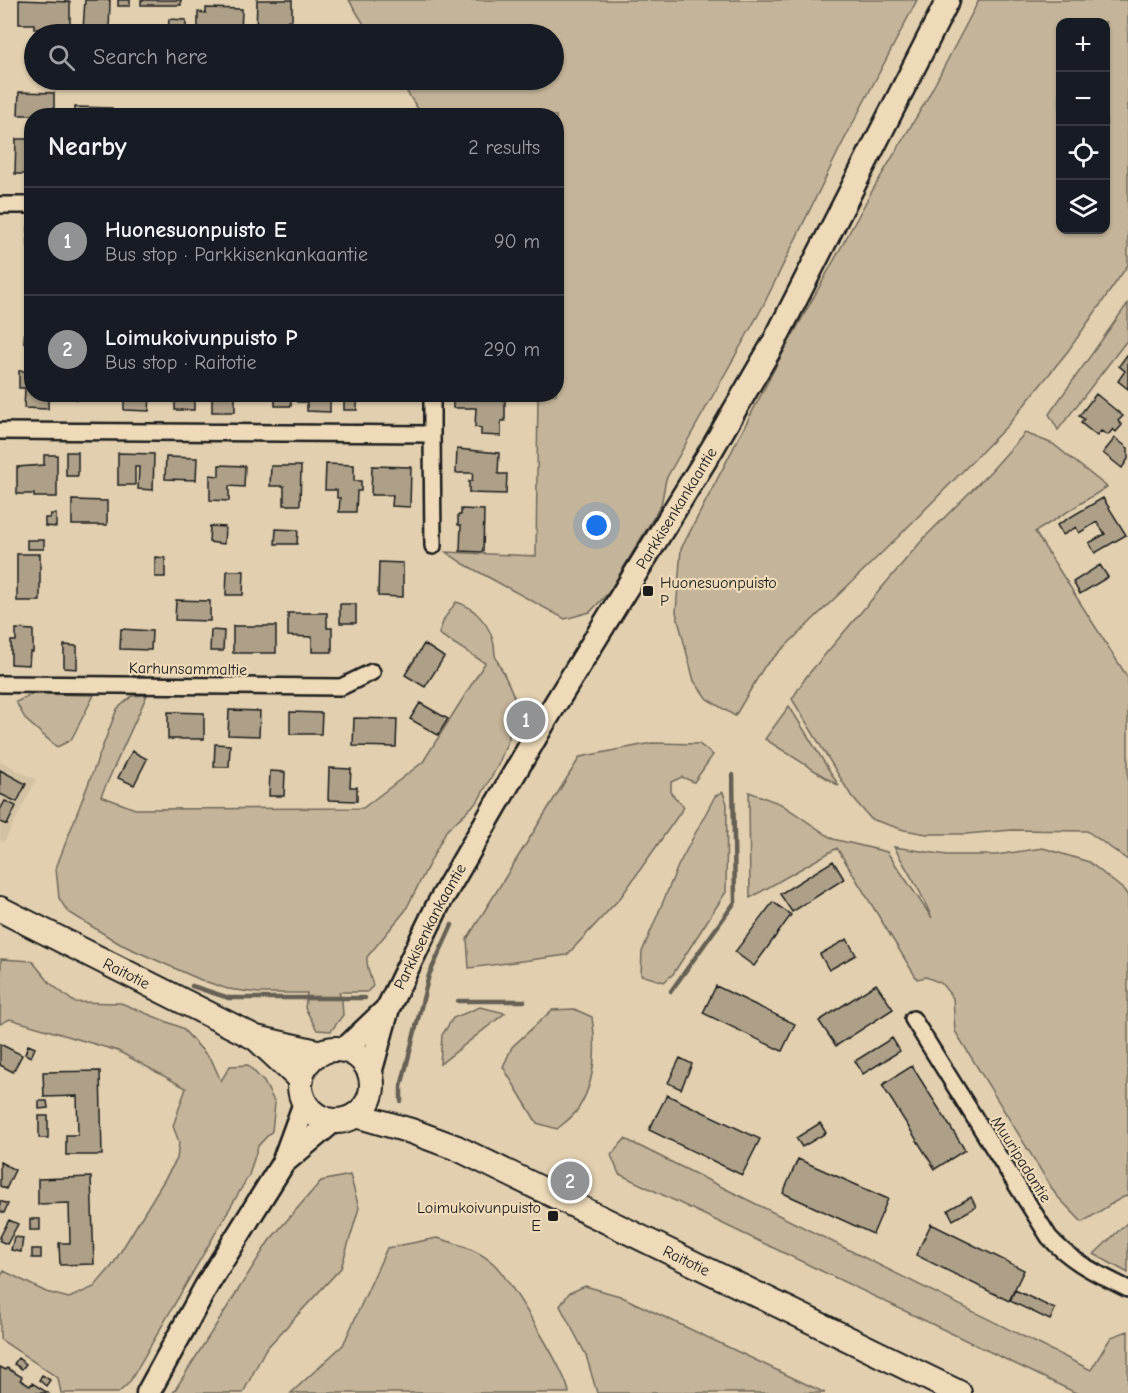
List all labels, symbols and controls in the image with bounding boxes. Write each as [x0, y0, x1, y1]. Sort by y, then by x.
map controls [1056, 18, 1110, 234]
button: + [1056, 18, 1110, 72]
search box [24, 24, 564, 90]
icon: search [45, 41, 78, 74]
text: Search here [93, 44, 208, 70]
button: − [1056, 72, 1110, 126]
button: locate [1056, 126, 1110, 180]
text: Nearby [48, 132, 127, 162]
text: 2 results [468, 136, 540, 159]
button: layers [1056, 180, 1110, 234]
text: Huonesuonpuisto E [105, 217, 287, 243]
text: 1 [64, 230, 71, 253]
text: 90 m [494, 230, 540, 253]
text: Bus stop · Parkkisenkankaantie [105, 243, 368, 266]
text: Loimukoivunpuisto P [105, 325, 297, 351]
text: 2 [63, 338, 72, 361]
text: 290 m [484, 338, 540, 361]
text: Bus stop · Raitotie [105, 351, 257, 374]
street label: Parkkisenkankaantie [633, 444, 721, 572]
your location [582, 511, 611, 540]
place label: Huonesuonpuisto P [660, 574, 777, 610]
marker: Huonesuonpuisto P [641, 584, 655, 598]
street label: Karhunsammaltie [129, 659, 247, 679]
pin: 1 [506, 698, 546, 742]
street label: Parkkisenkankaantie [390, 861, 470, 993]
street label: Raitotie [100, 955, 153, 993]
street label: Muuripadantie [987, 1113, 1055, 1206]
pin: 2 [550, 1158, 590, 1204]
place label: Loimukoivunpuisto E [417, 1199, 541, 1235]
marker: Loimukoivunpuisto E [546, 1209, 560, 1223]
street label: Raitotie [660, 1242, 713, 1280]

